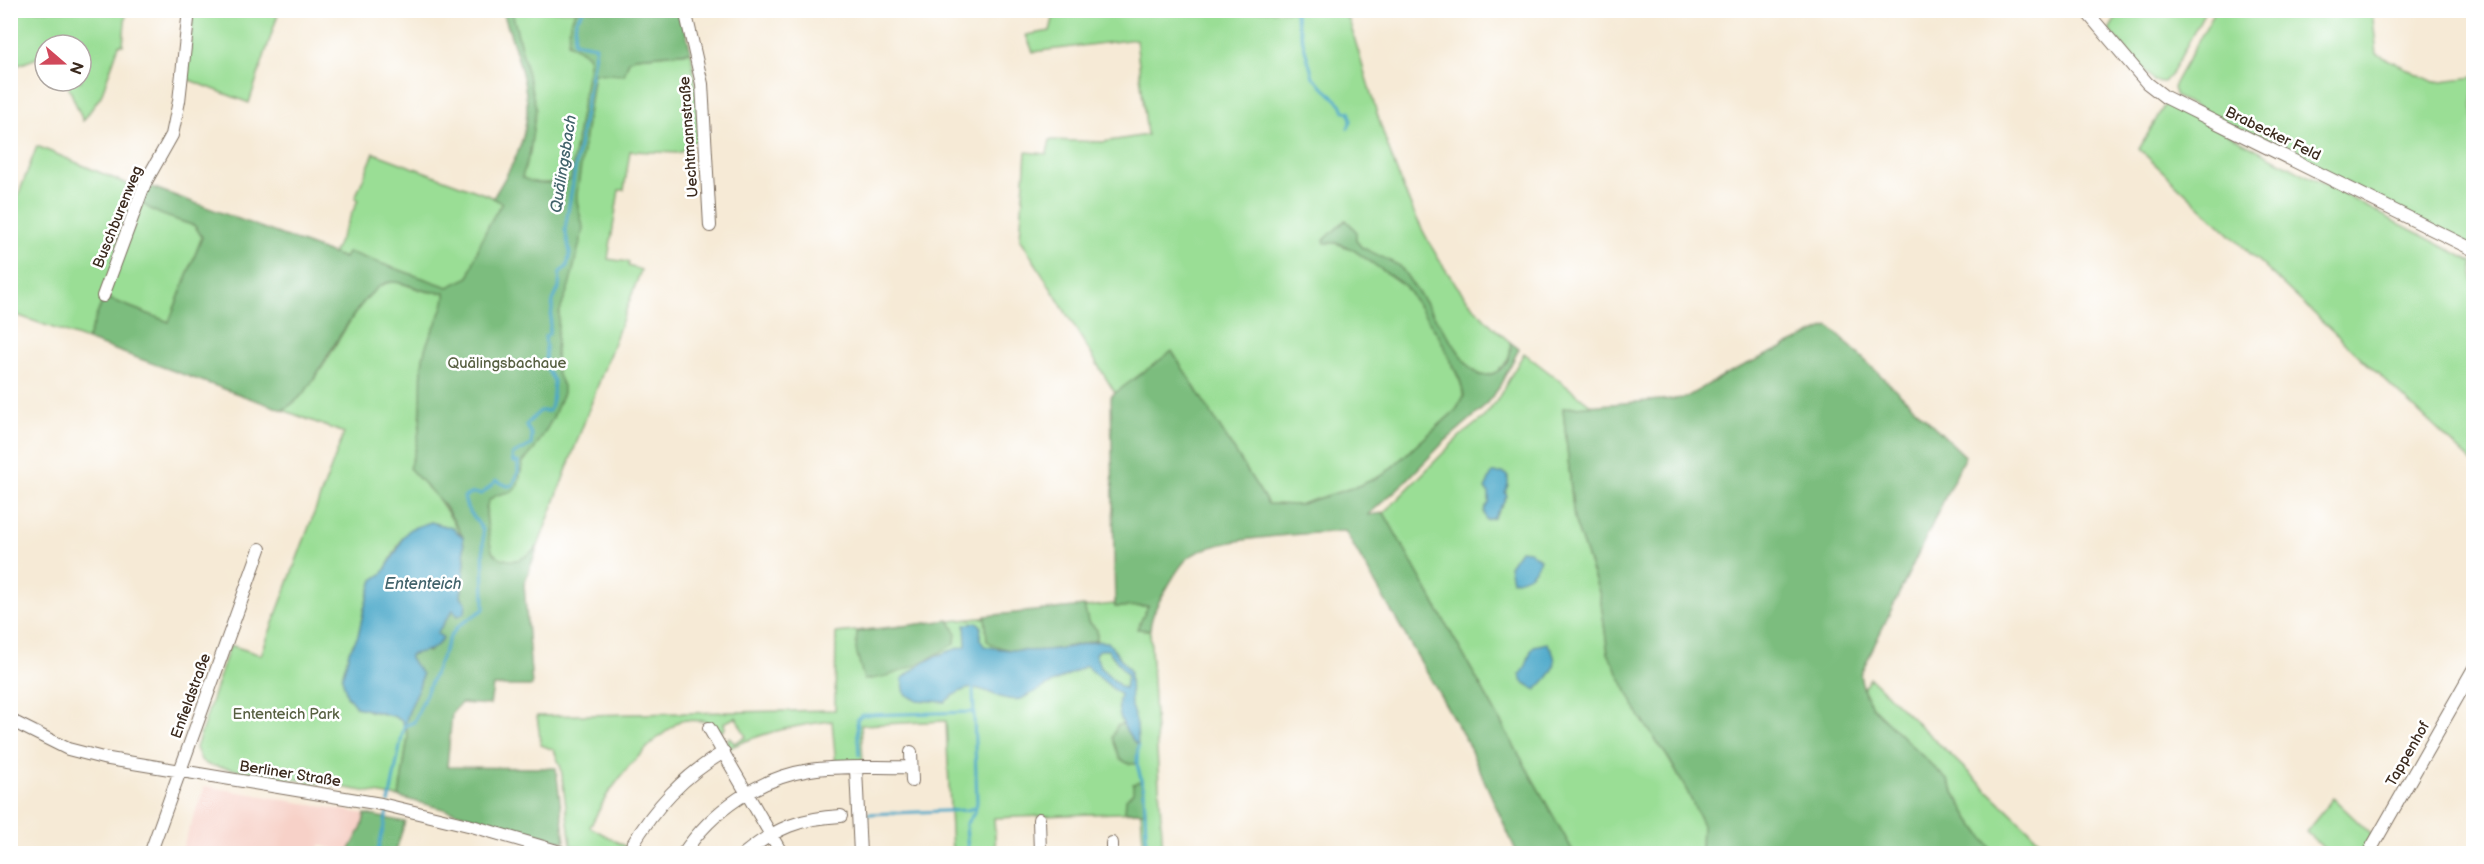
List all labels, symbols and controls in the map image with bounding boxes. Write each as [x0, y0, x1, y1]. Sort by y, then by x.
north arrow [33, 33, 93, 93]
text: N [65, 59, 87, 77]
street label: Uechtmannstraße [675, 76, 703, 198]
street label: Brabecker Feld [2222, 103, 2324, 165]
water label: Quälingsbach [547, 113, 581, 214]
street label: Buschburenweg [89, 163, 147, 271]
park label: Quälingsbachaue [448, 354, 567, 373]
water label: Ententeich [385, 575, 462, 594]
street label: Enfieldstraße [167, 651, 215, 741]
park label: Ententeich Park [233, 705, 340, 724]
street label: Tappenhof [2382, 718, 2434, 790]
street label: Berliner Straße [238, 757, 342, 791]

